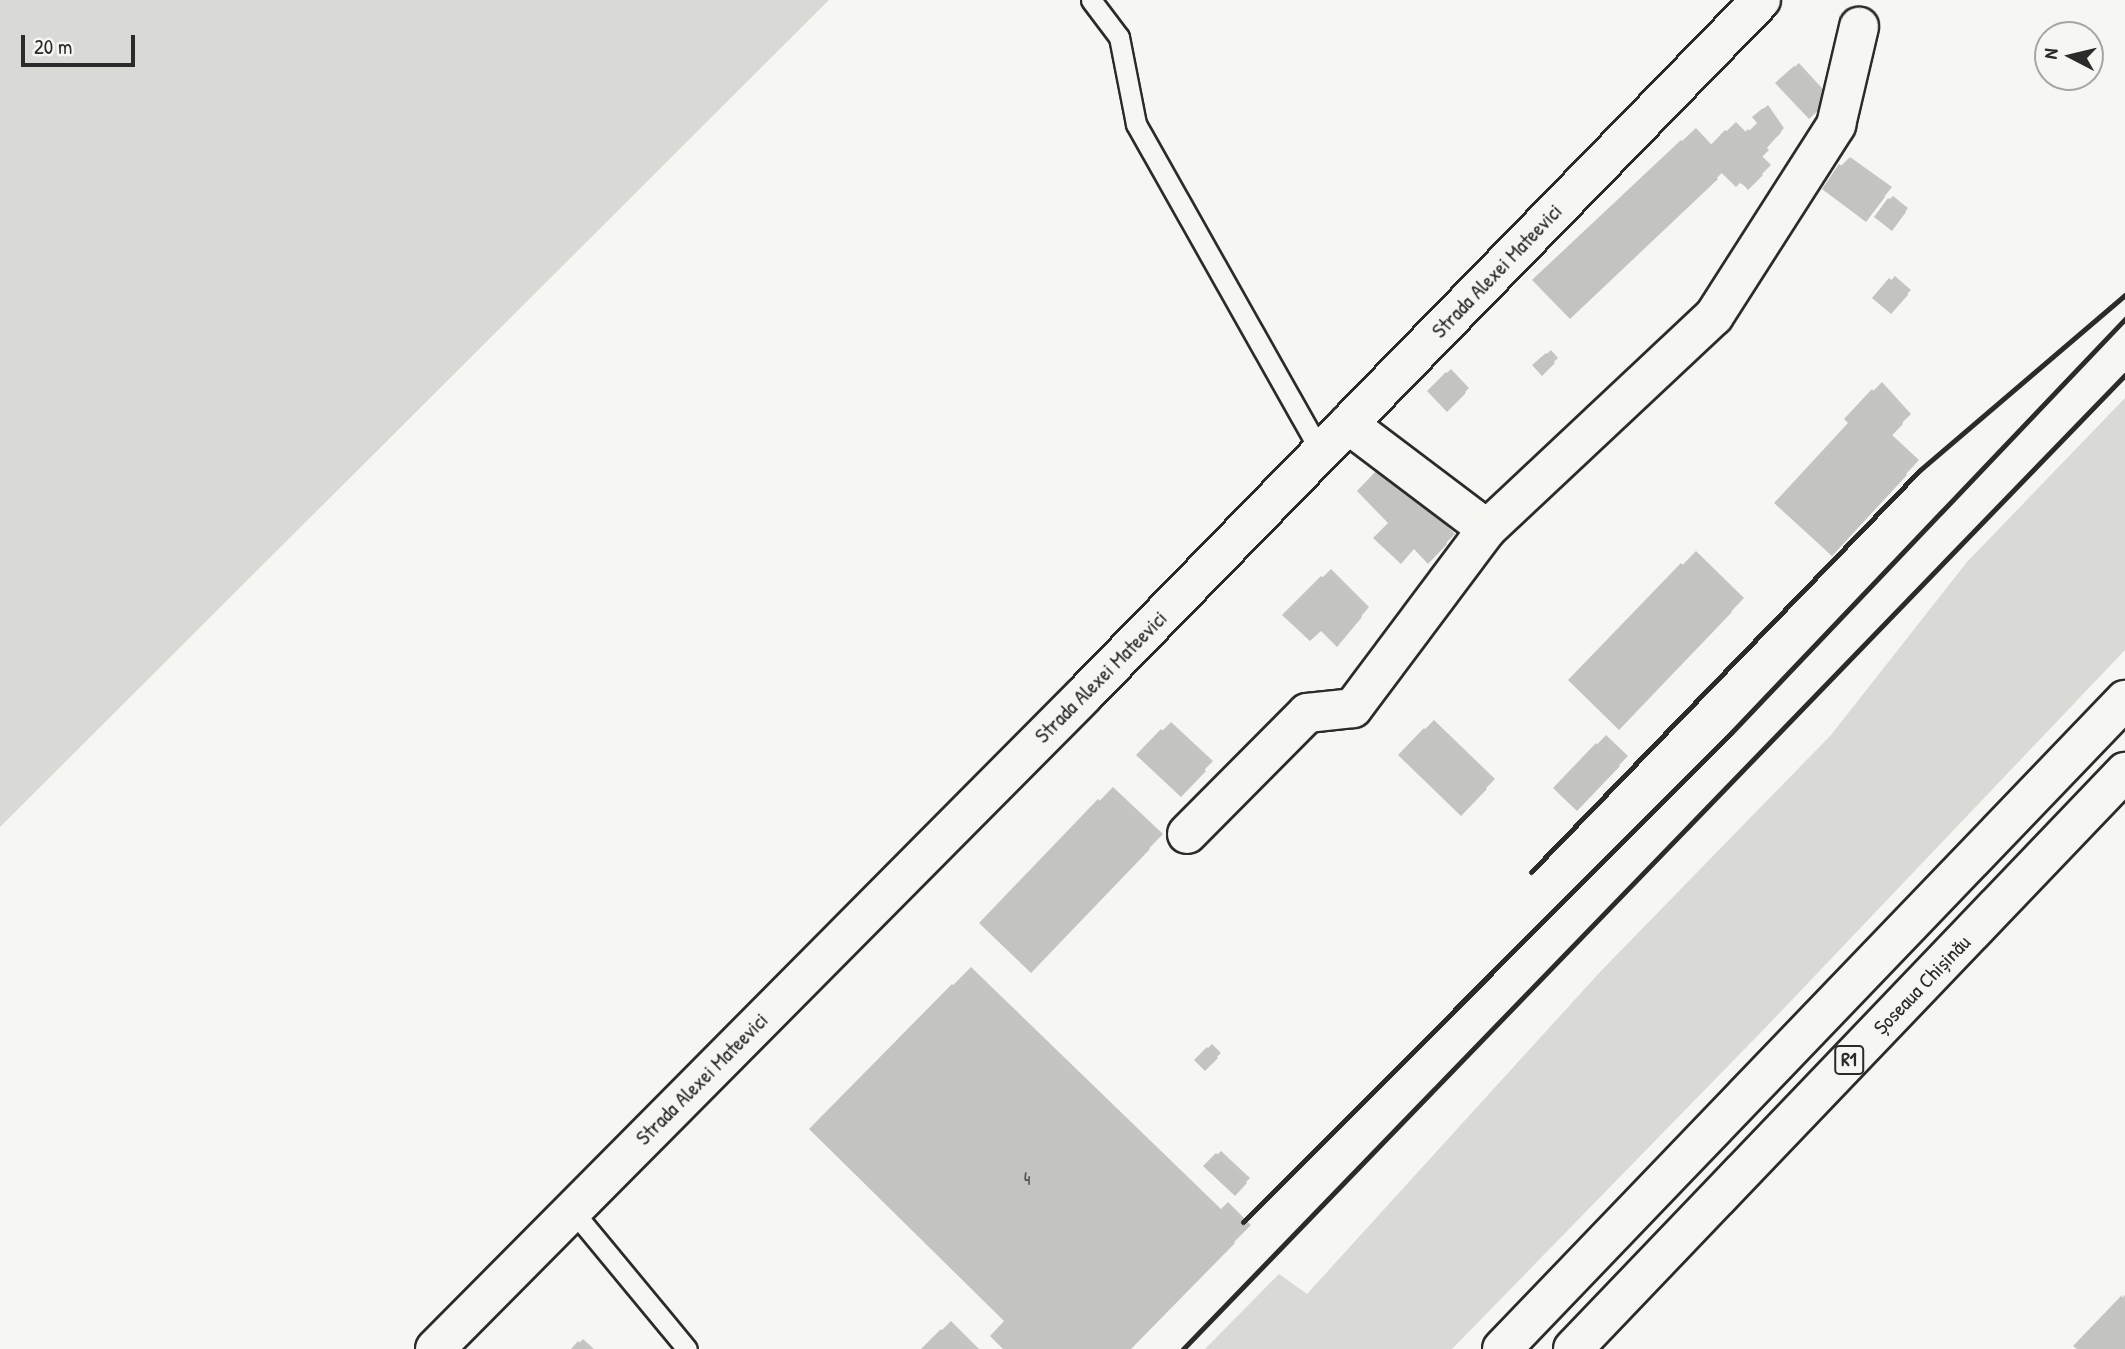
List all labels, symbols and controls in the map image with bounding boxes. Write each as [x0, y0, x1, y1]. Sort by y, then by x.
scale bar [24, 21, 138, 65]
north arrow [2034, 21, 2104, 91]
text: 20 m [34, 32, 72, 61]
text: N [2037, 47, 2064, 60]
street label: Strada Alexei Mateevici [1427, 199, 1567, 343]
street label: Strada Alexei Mateevici [1030, 606, 1172, 748]
street label: Șoseaua Chișinău [1868, 930, 1976, 1040]
street label: Strada Alexei Mateevici [631, 1008, 773, 1150]
road number: R1 [1833, 1044, 1865, 1076]
house number: 4 [1024, 1168, 1030, 1190]

